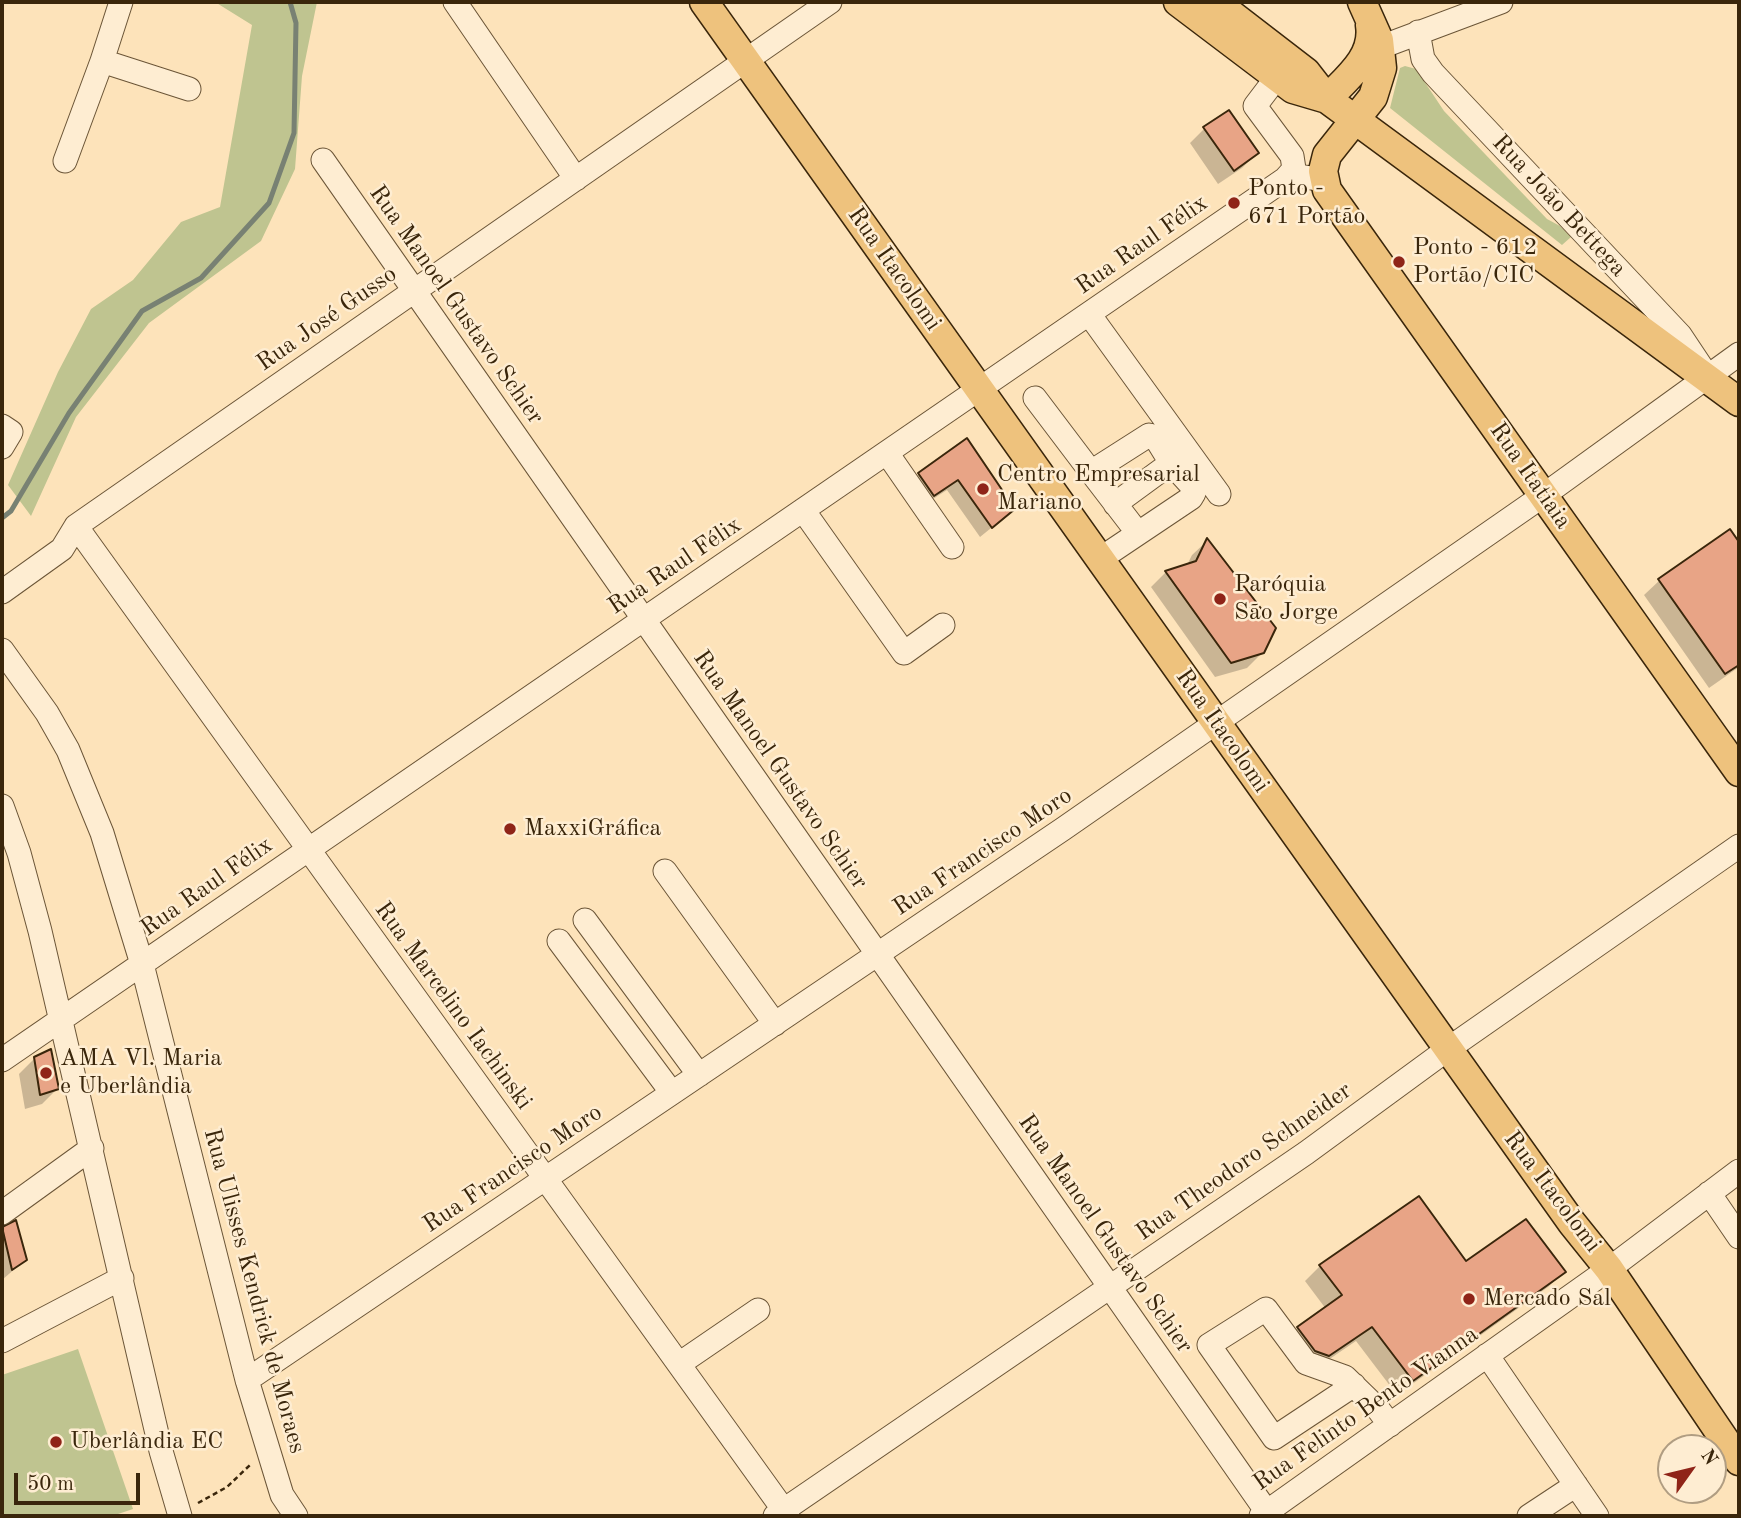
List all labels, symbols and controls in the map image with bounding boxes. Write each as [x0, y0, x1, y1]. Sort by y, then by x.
street label: Rua João Bettega [1486, 129, 1632, 283]
place label: Ponto - 671 Portão [1248, 175, 1365, 231]
street label: Rua Manoel Gustavo Schier [362, 180, 550, 430]
street label: Rua Raul Félix [1070, 189, 1214, 301]
marker: Ponto - 671 Portão [1226, 195, 1242, 211]
street label: Rua Itacolomi [841, 202, 947, 336]
place label: Ponto - 612 Portão/CIC [1413, 234, 1537, 290]
marker: Ponto - 612 Portão/CIC [1391, 254, 1407, 270]
street label: Rua José Gusso [251, 260, 403, 378]
street label: Rua Itatiaia [1483, 417, 1577, 535]
place label: Centro Empresarial Mariano [997, 461, 1200, 517]
marker: Centro Empresarial Mariano [975, 481, 991, 497]
street label: Rua Raul Félix [603, 511, 747, 621]
place label: Paróquia São Jorge [1234, 571, 1338, 627]
marker: Paróquia São Jorge [1212, 591, 1228, 607]
street label: Rua Manoel Gustavo Schier [686, 645, 874, 895]
street label: Rua Itacolomi [1169, 664, 1275, 798]
street label: Rua Francisco Moro [888, 781, 1078, 923]
place label: MaxxiGráfica [524, 815, 661, 843]
marker: MaxxiGráfica [502, 821, 518, 837]
street label: Rua Raul Félix [135, 831, 279, 943]
street label: Rua Marcelino Iachinski [368, 896, 538, 1116]
place label: AMA Vl. Maria e Uberlândia [60, 1045, 222, 1101]
marker: AMA Vl. Maria e Uberlândia [38, 1065, 54, 1081]
street label: Rua Theodoro Schneider [1131, 1077, 1357, 1247]
street label: Rua Francisco Moro [418, 1098, 608, 1240]
street label: Rua Manoel Gustavo Schier [1011, 1109, 1199, 1359]
street label: Rua Ulisses Kendrick de Moraes [197, 1125, 311, 1457]
street label: Rua Itacolomi [1497, 1126, 1607, 1258]
place label: Mercado Sal [1483, 1285, 1611, 1313]
marker: Mercado Sal [1461, 1291, 1477, 1307]
street label: Rua Felinto Bento Vianna [1248, 1320, 1484, 1498]
place label: Uberlândia EC [70, 1428, 223, 1456]
marker: Uberlândia EC [48, 1434, 64, 1450]
north arrow [1657, 1434, 1727, 1504]
text: N [1696, 1447, 1720, 1469]
scale bar [18, 1458, 144, 1502]
text: 50 m [27, 1474, 74, 1495]

